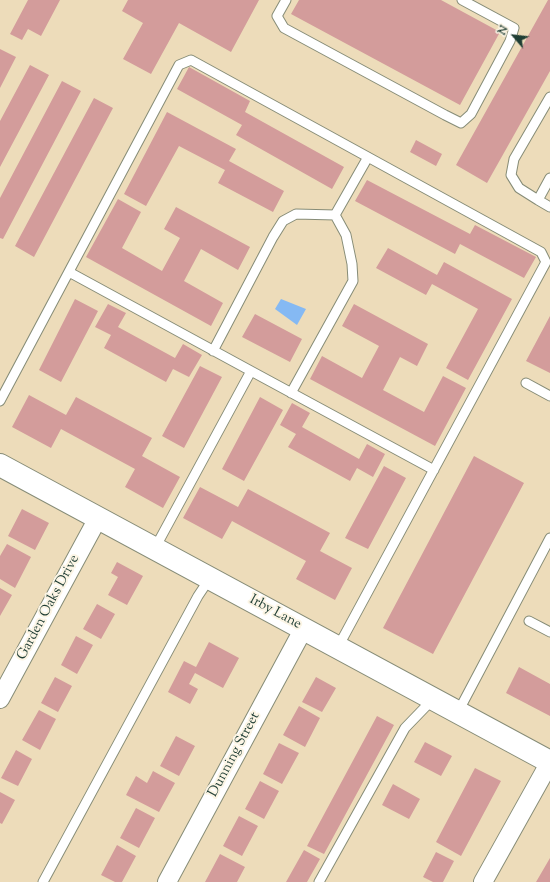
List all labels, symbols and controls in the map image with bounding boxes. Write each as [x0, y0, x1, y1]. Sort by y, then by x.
north arrow [494, 16, 534, 56]
text: N [494, 23, 513, 38]
street label: Garden Oaks Drive [14, 553, 84, 663]
street label: Irby Lane [246, 592, 304, 634]
street label: Dunning Street [206, 710, 264, 800]

